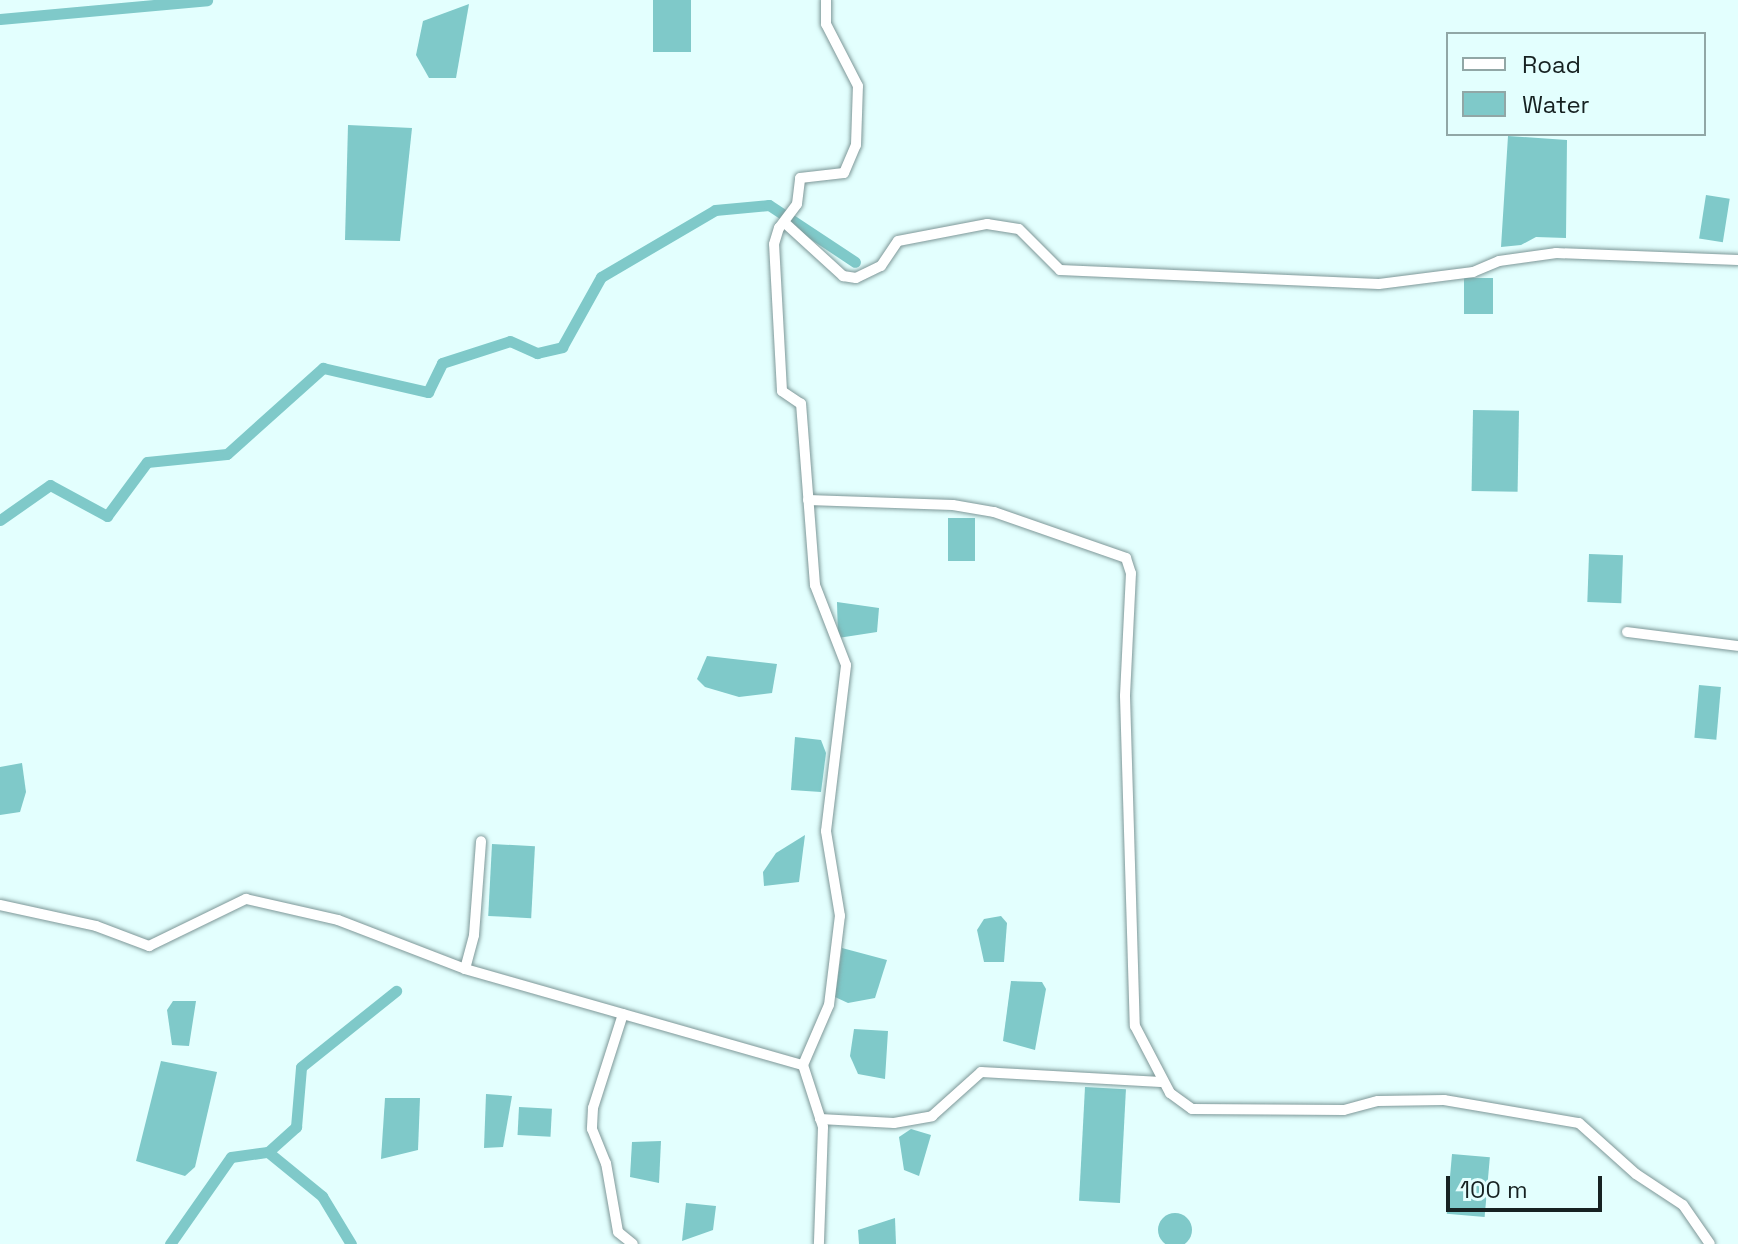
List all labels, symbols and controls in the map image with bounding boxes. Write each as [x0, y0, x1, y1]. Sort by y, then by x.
legend [1446, 32, 1706, 136]
text: Road [1522, 49, 1581, 80]
text: Water [1522, 89, 1590, 120]
scale bar [1450, 1160, 1606, 1210]
text: 100 m [1460, 1174, 1528, 1205]

